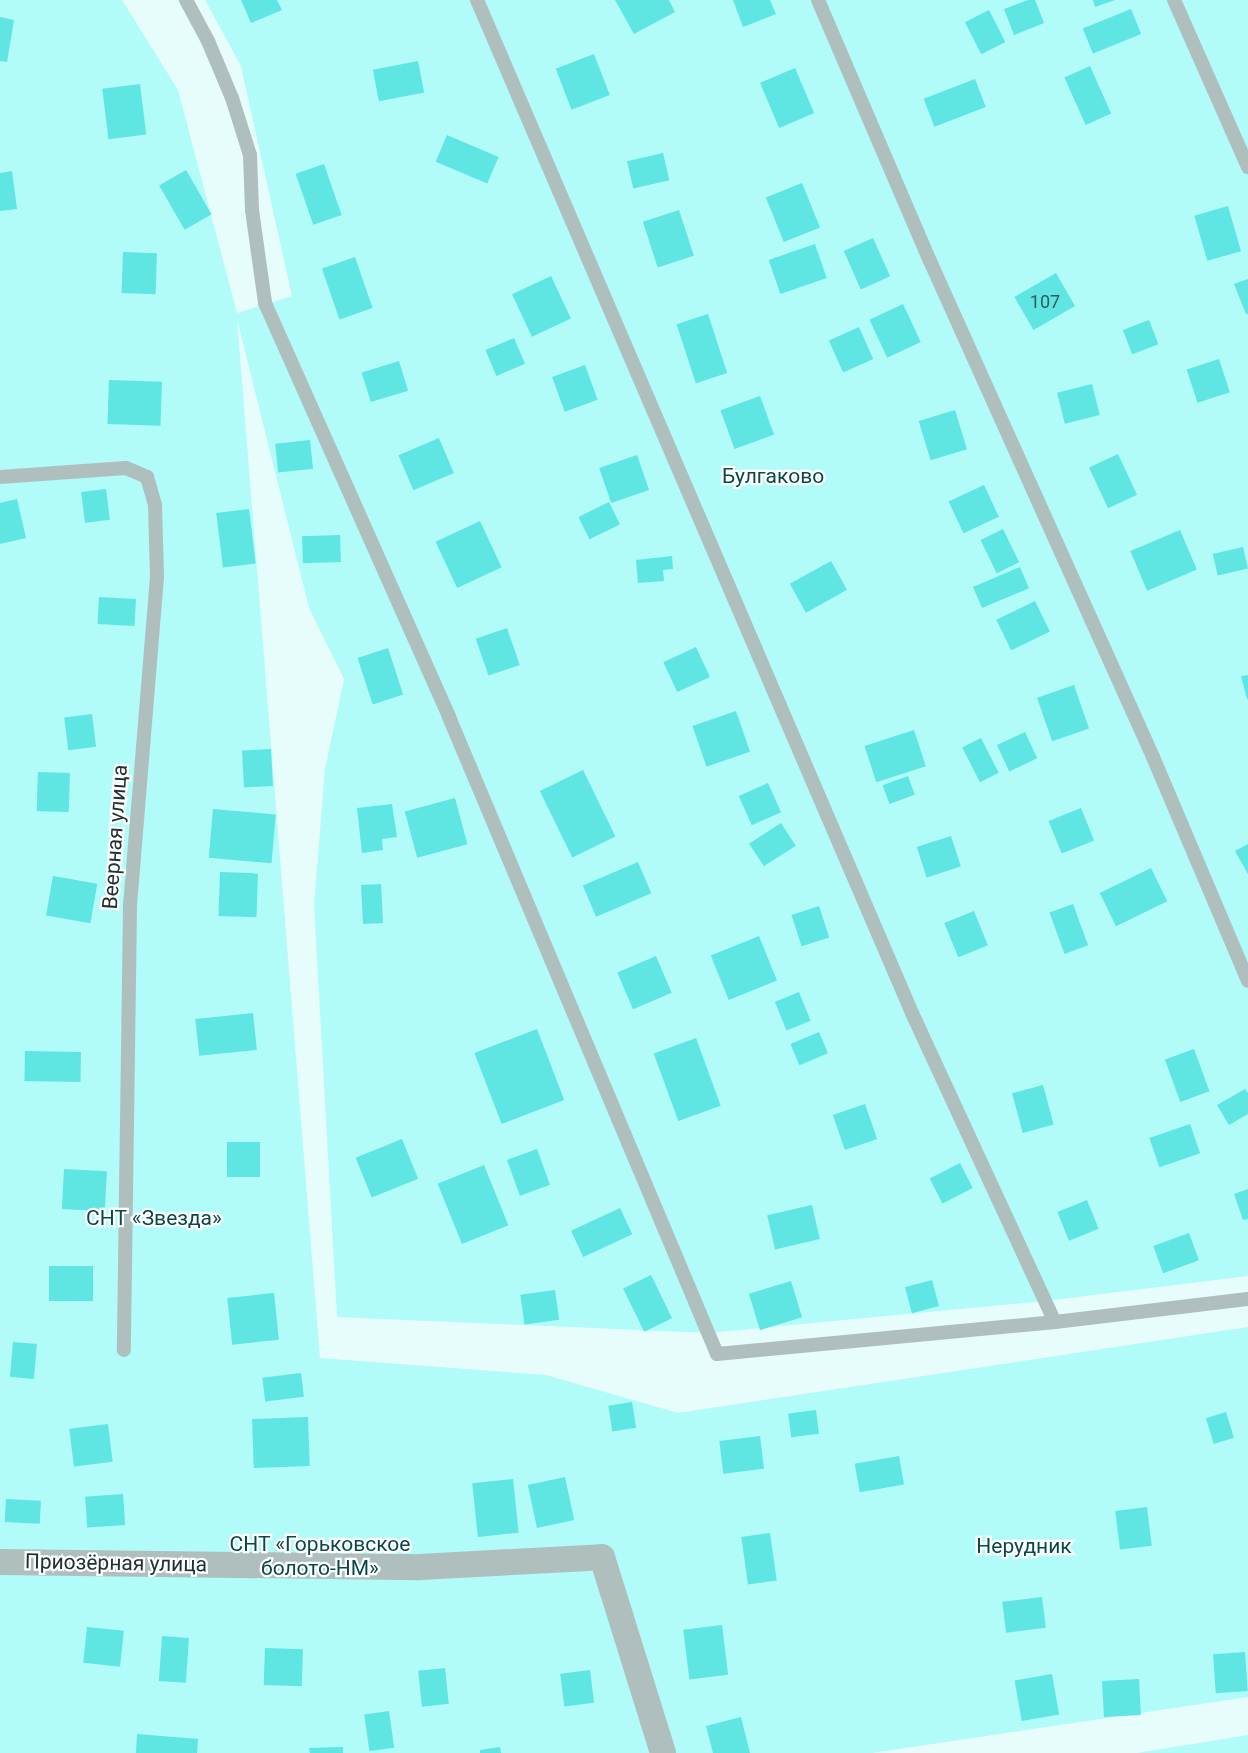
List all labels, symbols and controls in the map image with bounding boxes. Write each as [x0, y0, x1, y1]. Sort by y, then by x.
house number: 107 [1030, 291, 1060, 313]
park label: Булгаково [722, 463, 824, 489]
street label: Веерная улица [97, 764, 133, 910]
park label: СНТ «Звезда» [86, 1205, 222, 1231]
park label: СНТ «Горьковское болото-НМ» [229, 1531, 411, 1581]
park label: Нерудник [976, 1533, 1072, 1559]
street label: Приозёрная улица [25, 1549, 207, 1577]

